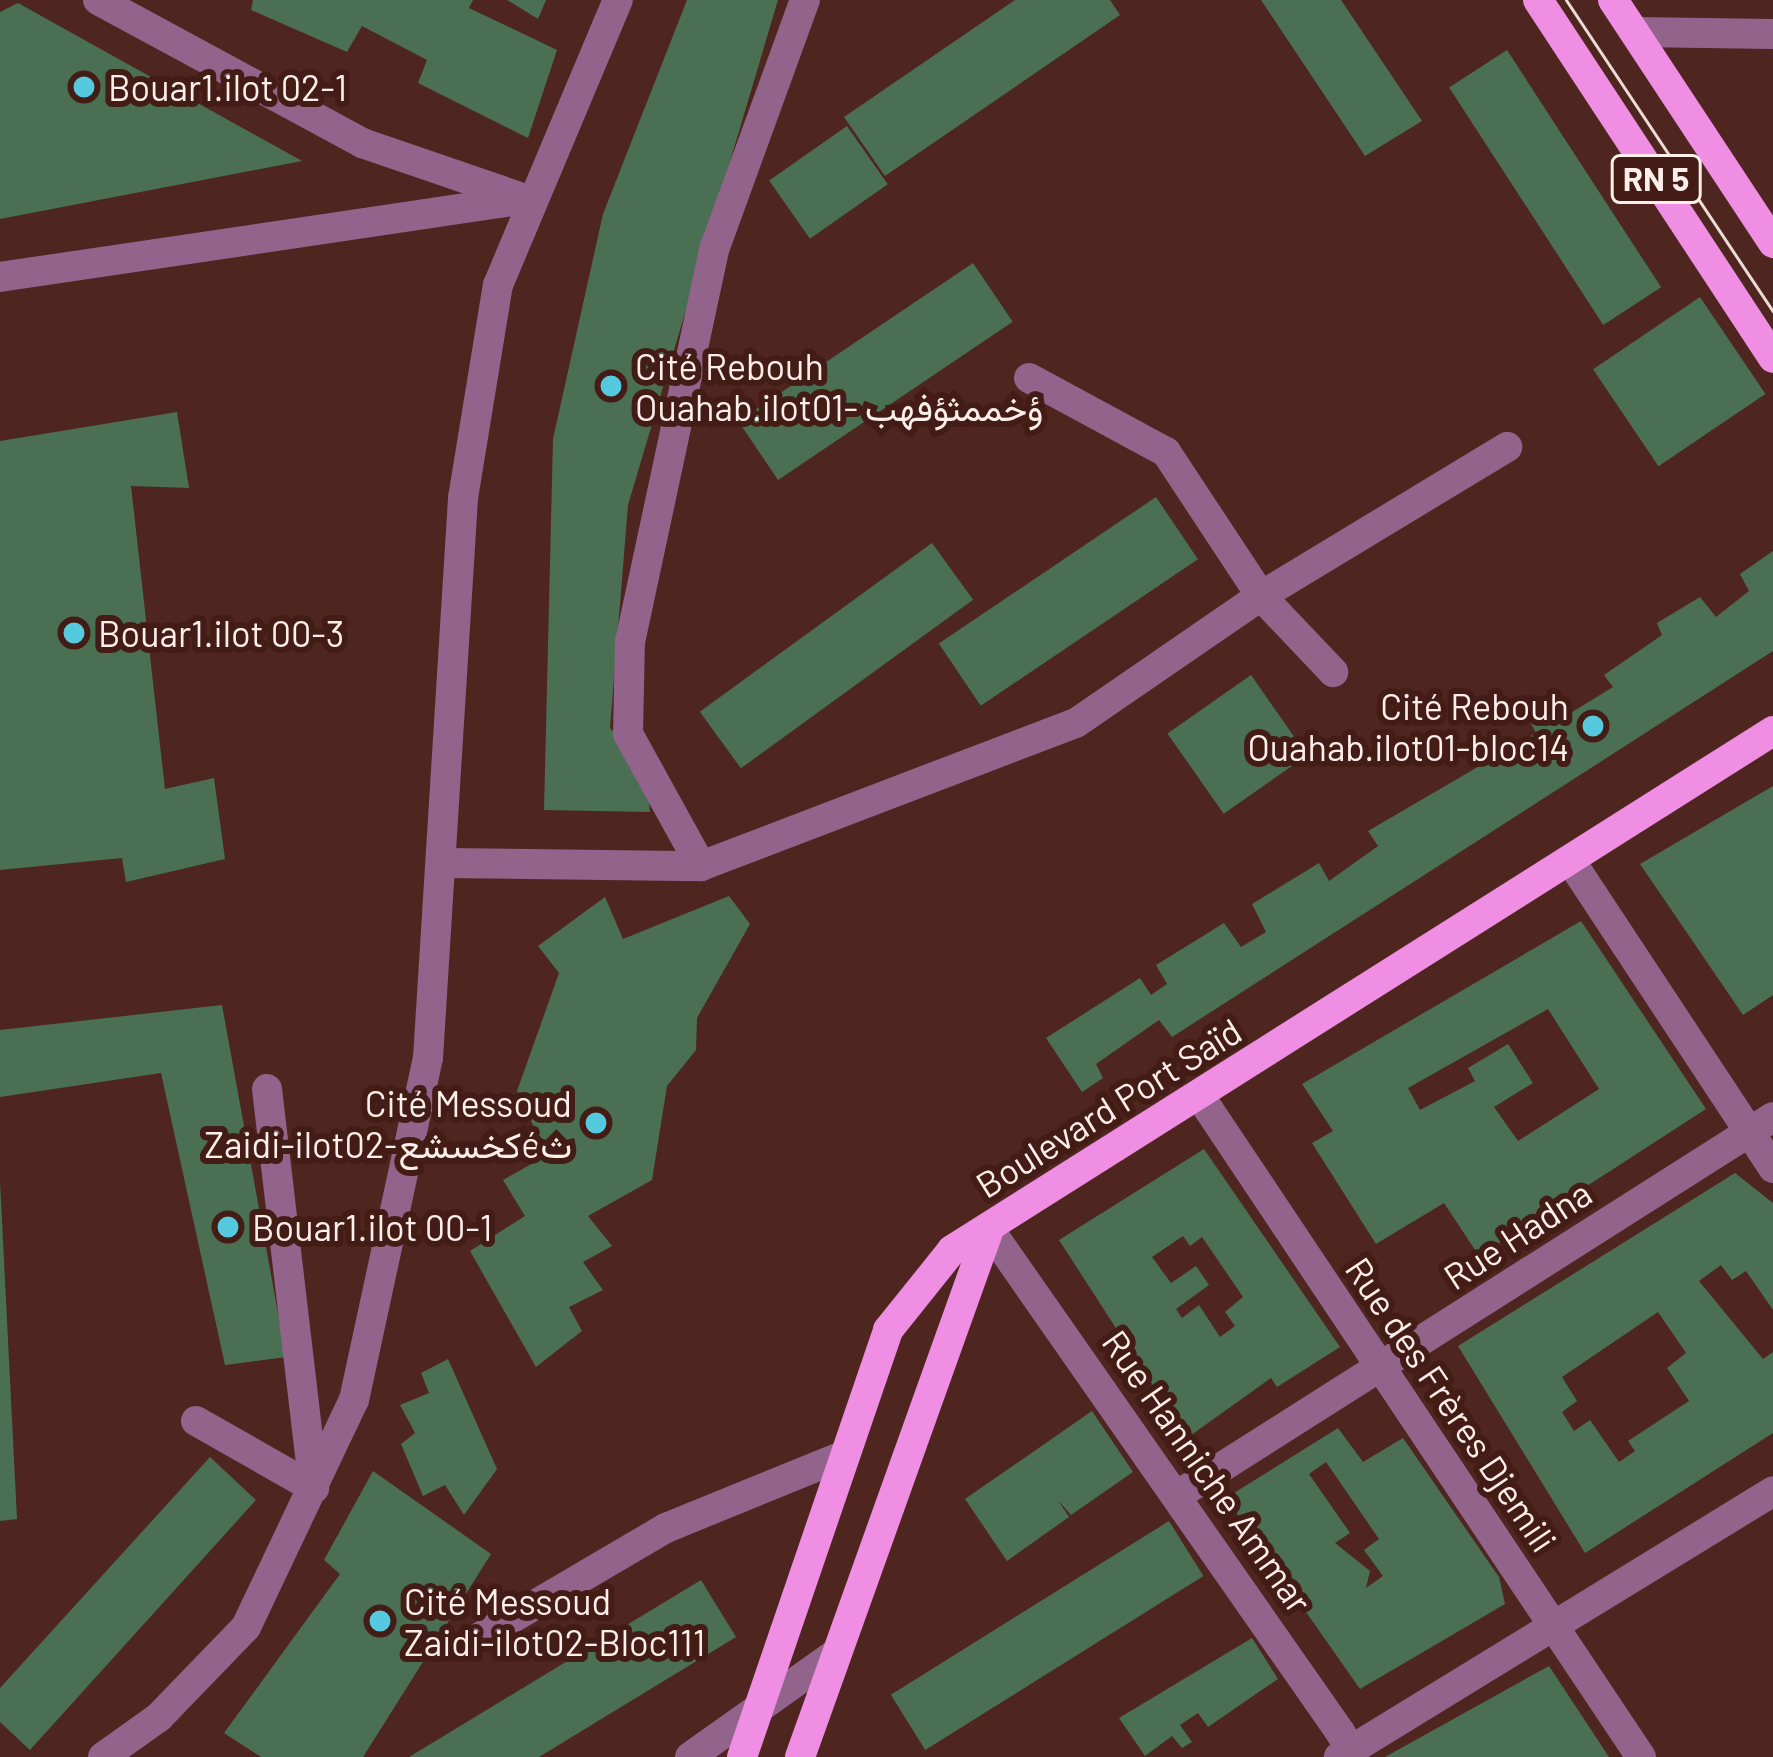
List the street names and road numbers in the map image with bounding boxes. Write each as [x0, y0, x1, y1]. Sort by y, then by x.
road number: RN 5 [1608, 152, 1704, 206]
street label: Boulevard Port Saïd [968, 1008, 1248, 1206]
street label: Rue Hadna [1435, 1170, 1599, 1298]
street label: Rue des Frères Djemili [1337, 1249, 1567, 1559]
street label: Rue Hanniche Ammar [1094, 1321, 1322, 1621]

